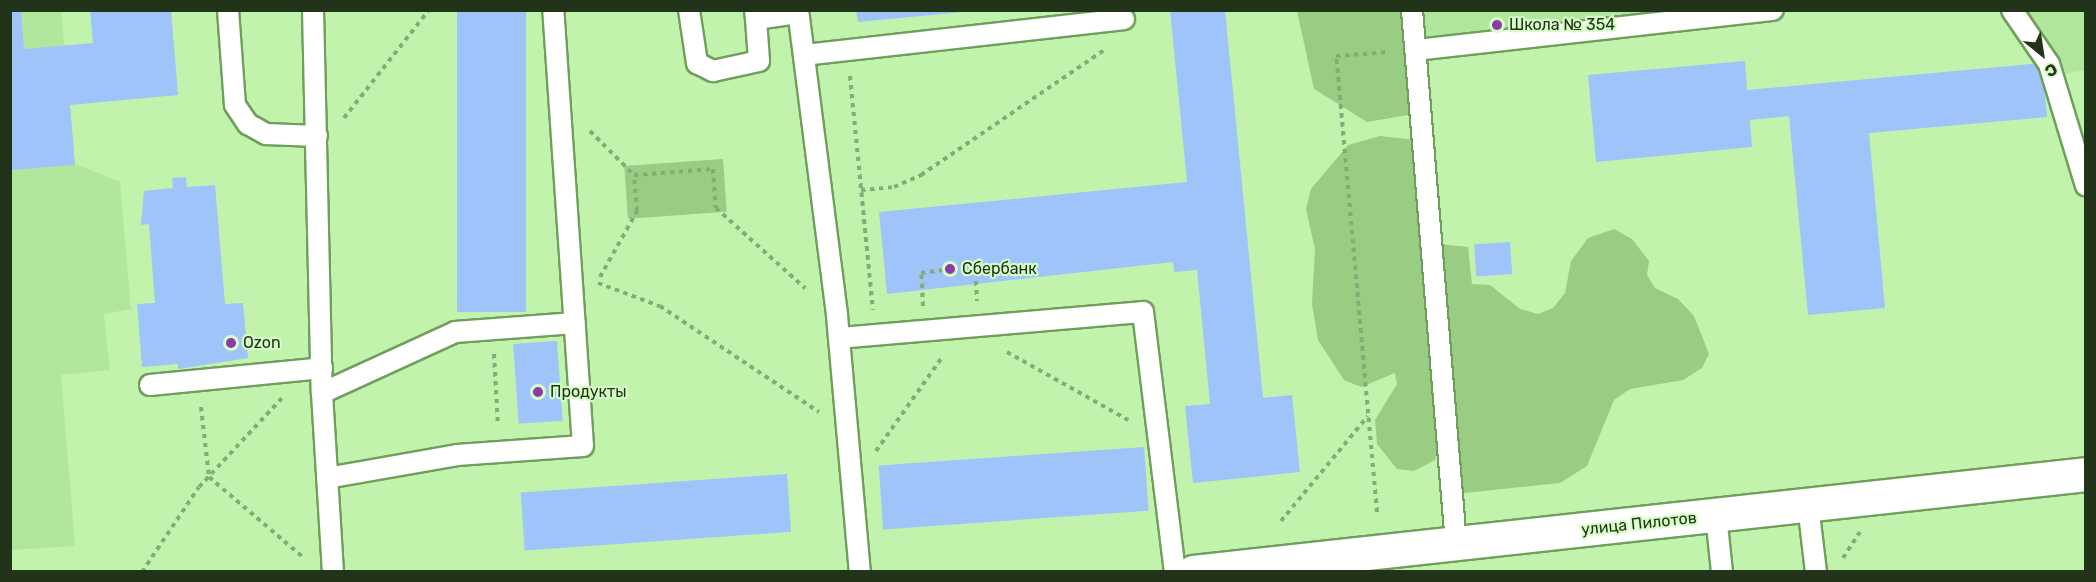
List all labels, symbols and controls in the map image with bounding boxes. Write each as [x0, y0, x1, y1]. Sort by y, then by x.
place label: Школа № 354 [1509, 15, 1615, 35]
marker: Школа № 354 [1490, 18, 1504, 32]
north arrow [2012, 24, 2072, 84]
text: С [2042, 59, 2061, 81]
place label: Сбербанк [962, 259, 1037, 279]
marker: Сбербанк [943, 262, 957, 276]
place label: Ozon [243, 333, 281, 353]
marker: Ozon [224, 336, 238, 350]
place label: Продукты [550, 382, 627, 402]
marker: Продукты [531, 385, 545, 399]
street label: улица Пилотов [1580, 508, 1698, 540]

